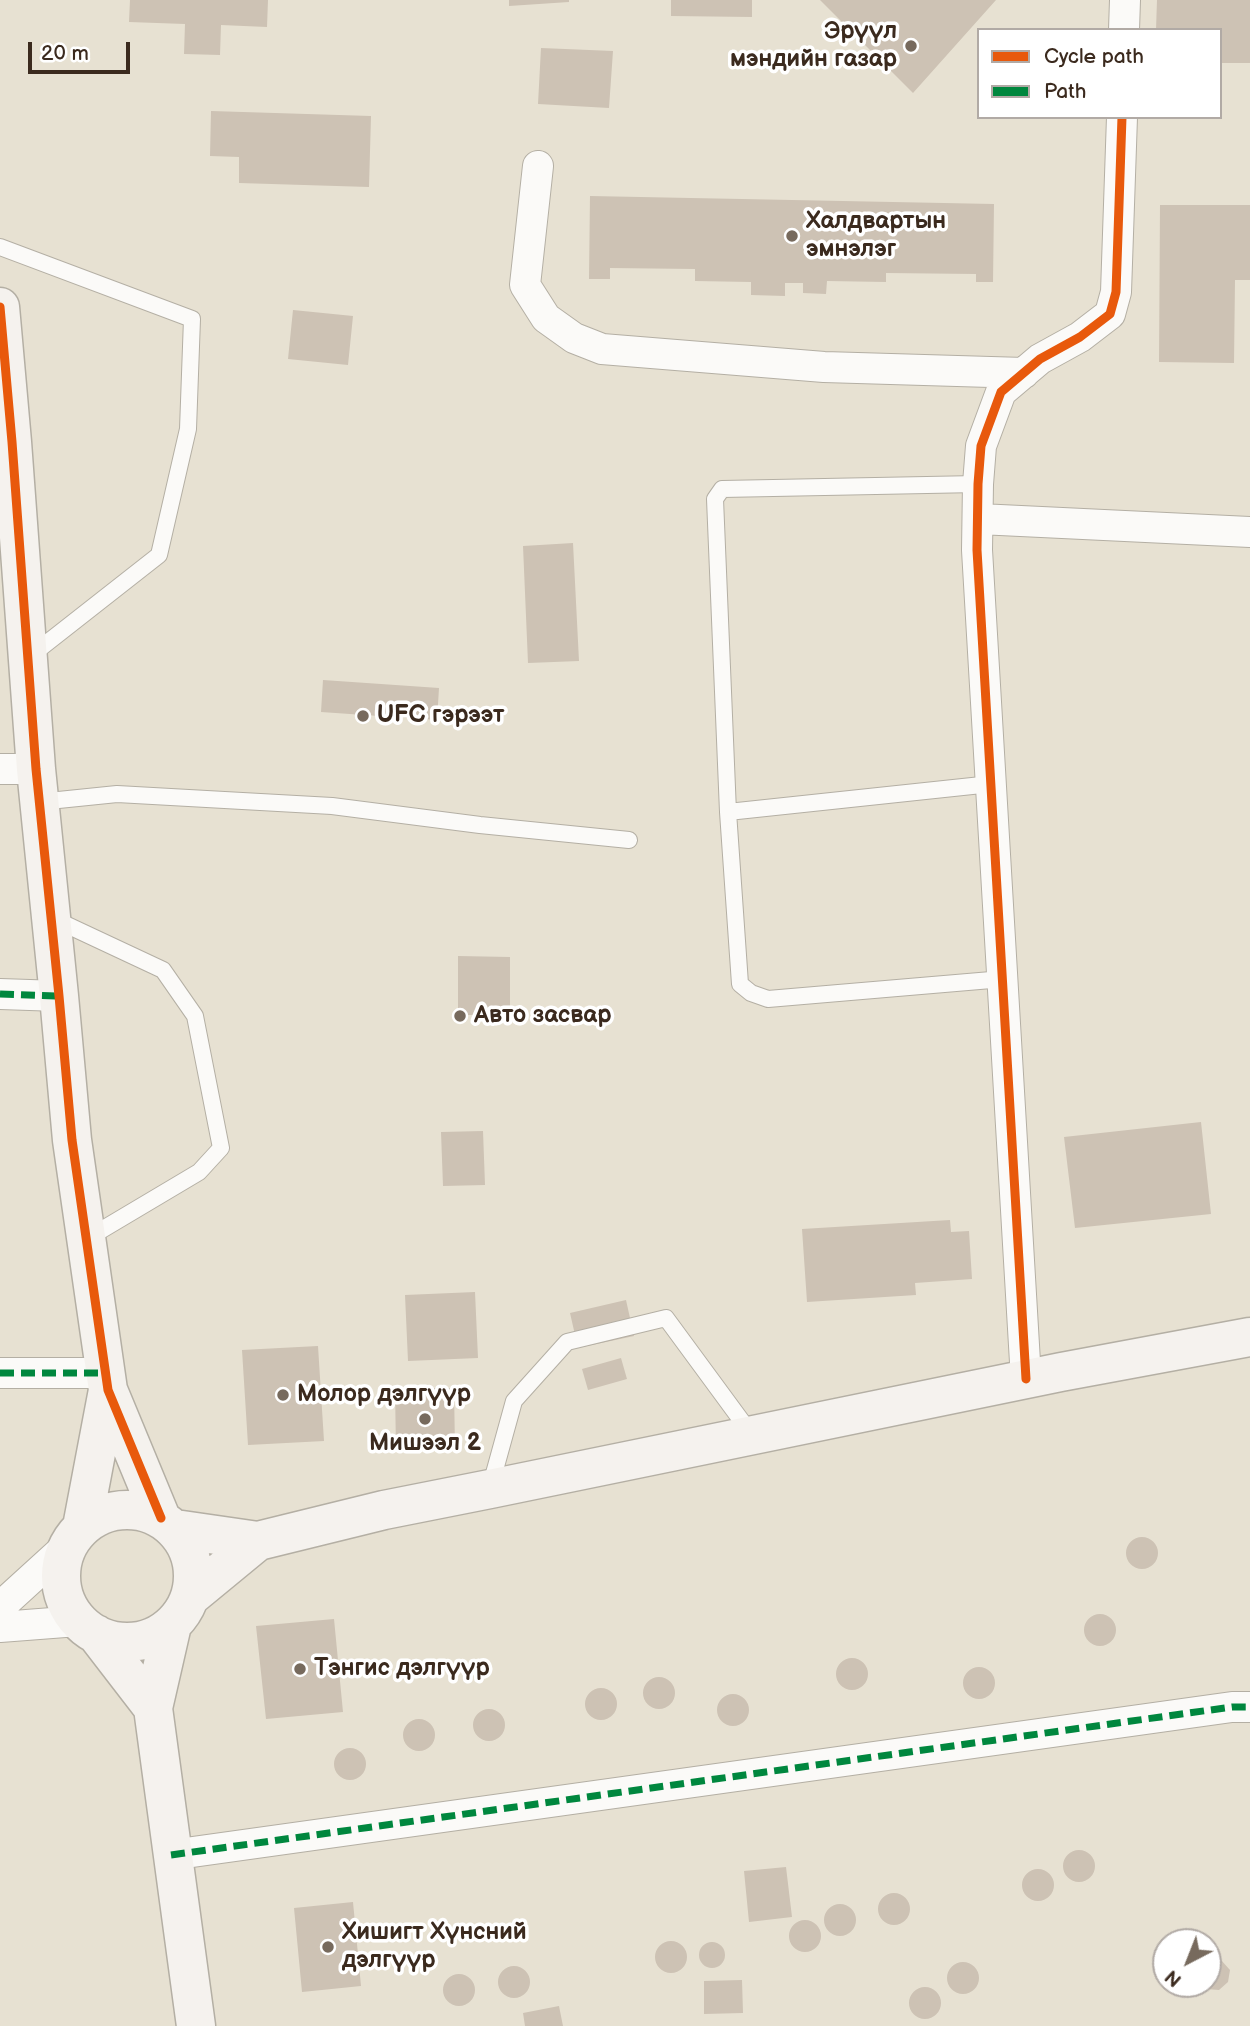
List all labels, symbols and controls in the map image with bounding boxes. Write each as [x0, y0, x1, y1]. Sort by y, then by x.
place label: Эрүүл мэндийн газар [730, 18, 897, 74]
scale bar [32, 28, 133, 72]
legend [977, 28, 1222, 119]
marker: Эрүүл мэндийн газар [903, 38, 919, 54]
text: 20 m [41, 41, 89, 66]
text: Cycle path [1044, 44, 1144, 69]
text: Path [1044, 79, 1086, 104]
place label: Халдвартын эмнэлэг [806, 208, 946, 264]
marker: Халдвартын эмнэлэг [784, 228, 800, 244]
place label: UFC гэрээт [377, 702, 504, 730]
marker: UFC гэрээт [355, 708, 371, 724]
place label: Авто засвар [474, 1002, 611, 1030]
marker: Авто засвар [452, 1008, 468, 1024]
place label: Молор дэлгүүр [297, 1381, 471, 1409]
marker: Молор дэлгүүр [275, 1387, 291, 1403]
marker: Мишээл 2 [417, 1411, 433, 1427]
place label: Мишээл 2 [369, 1430, 481, 1458]
place label: Тэнгис дэлгүүр [314, 1655, 490, 1683]
marker: Тэнгис дэлгүүр [292, 1661, 308, 1677]
place label: Хишигт Хүнсний дэлгүүр [342, 1919, 527, 1975]
north arrow [1152, 1928, 1222, 1998]
marker: Хишигт Хүнсний дэлгүүр [320, 1939, 336, 1955]
text: N [1161, 1964, 1187, 1991]

